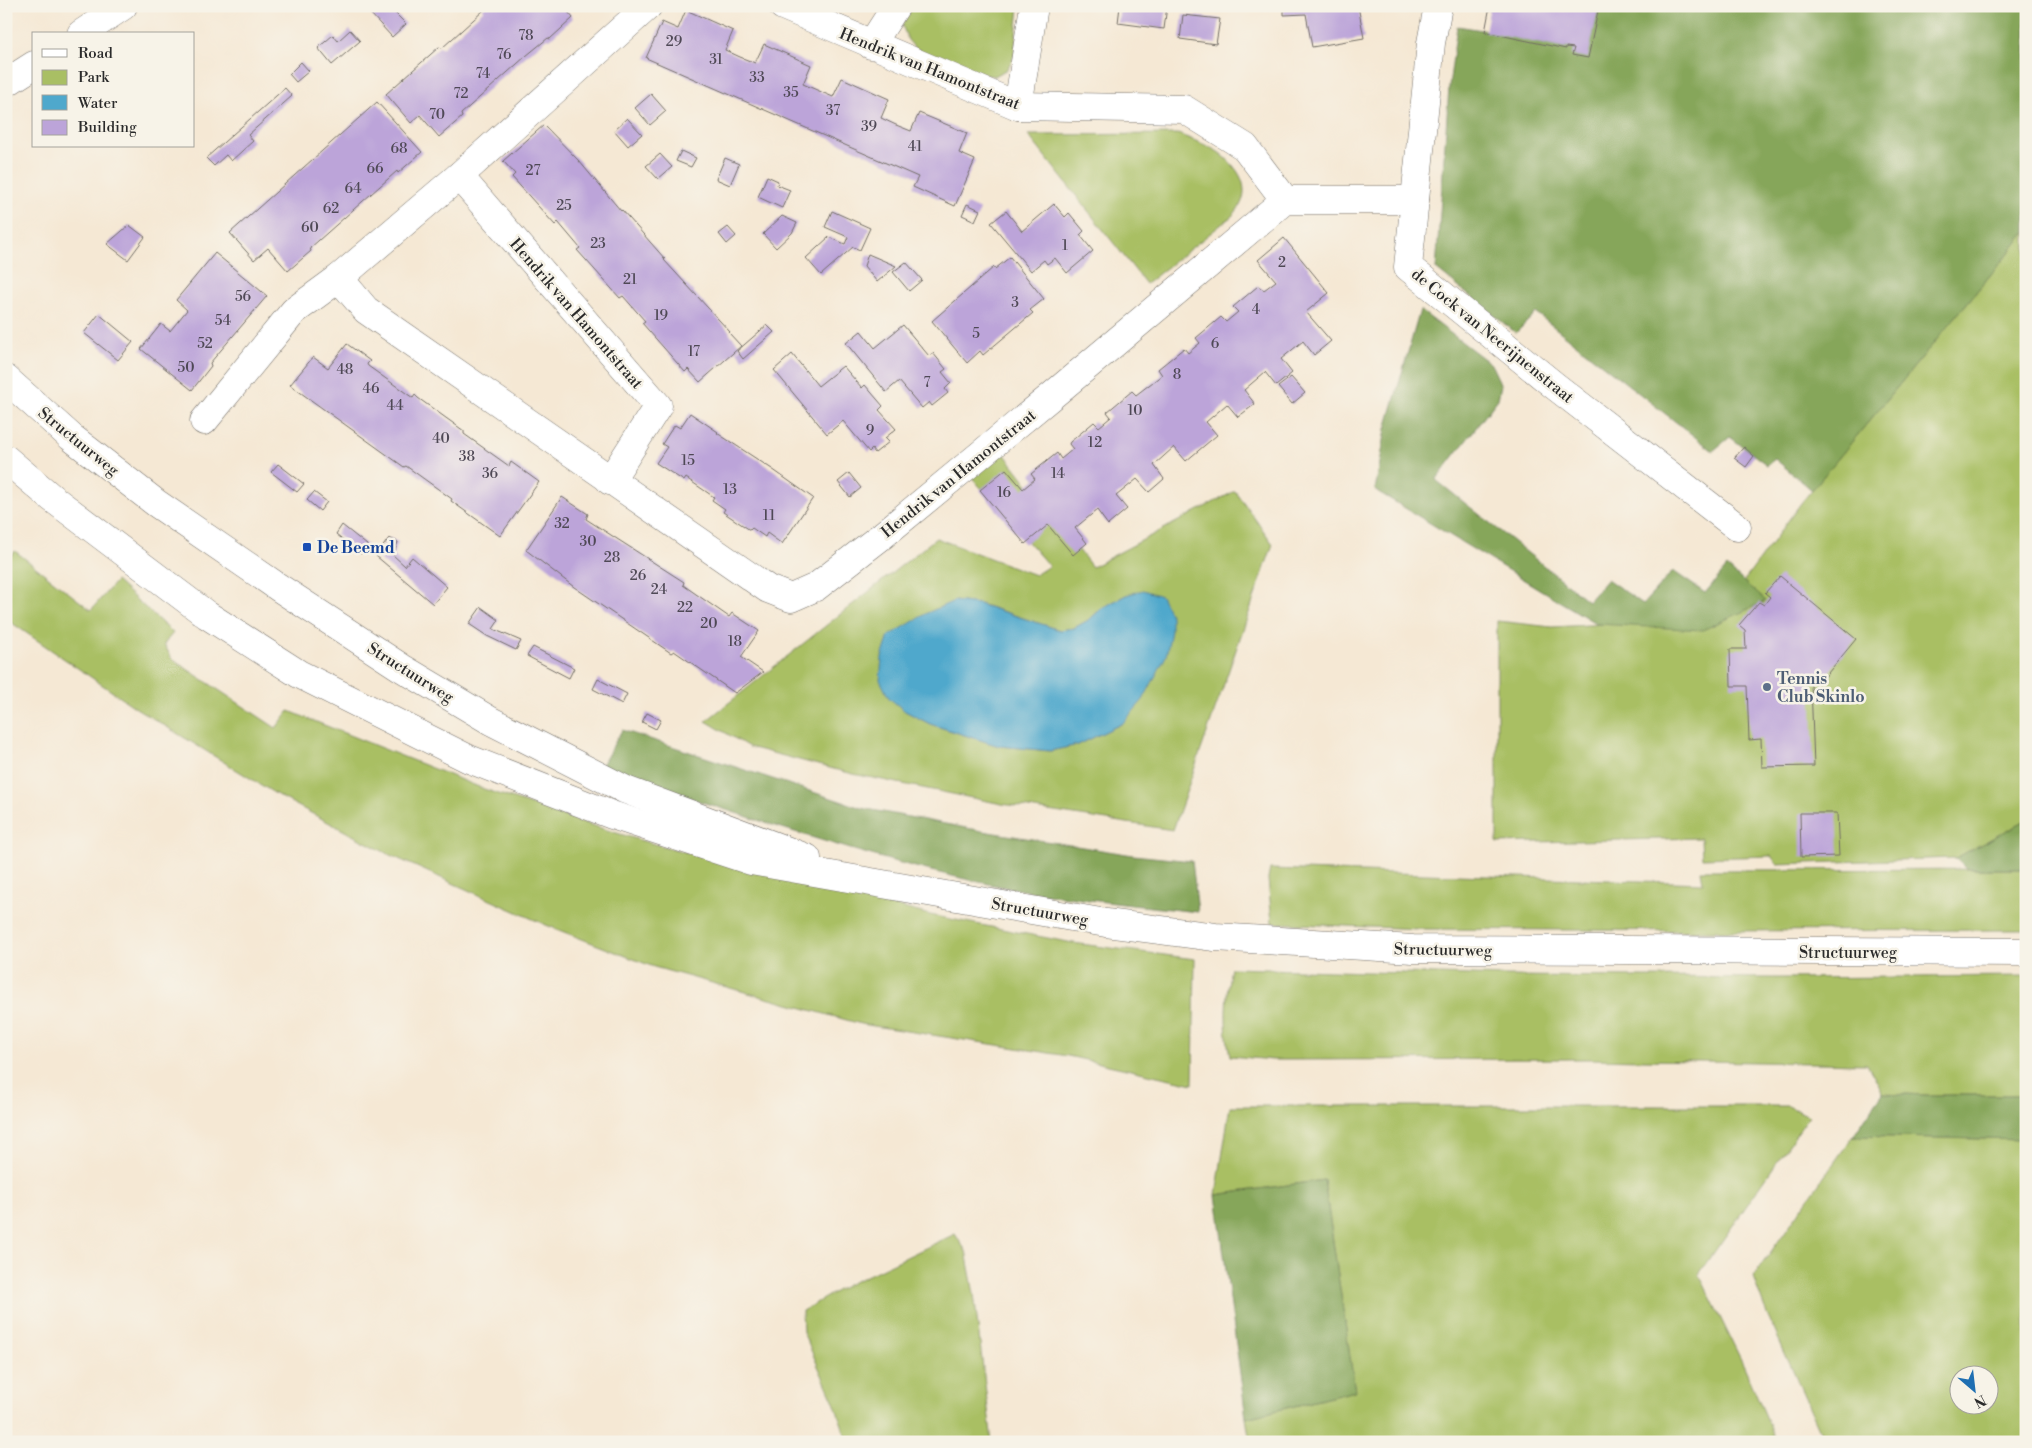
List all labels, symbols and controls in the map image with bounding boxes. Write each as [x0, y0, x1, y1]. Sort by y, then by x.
street label: Hendrik van Hamontstraat [836, 23, 1023, 114]
house number: 78 [518, 27, 534, 45]
legend [32, 32, 195, 148]
house number: 29 [666, 33, 682, 51]
text: Road [78, 44, 113, 63]
house number: 76 [496, 46, 512, 64]
house number: 31 [709, 51, 723, 69]
house number: 74 [476, 65, 490, 83]
text: Park [78, 68, 110, 87]
house number: 33 [749, 69, 765, 87]
house number: 35 [783, 84, 799, 102]
house number: 72 [454, 85, 468, 103]
text: Water [77, 94, 118, 113]
house number: 37 [826, 102, 840, 120]
house number: 70 [429, 106, 445, 124]
text: Building [77, 118, 137, 137]
house number: 39 [861, 118, 877, 136]
house number: 41 [908, 138, 922, 156]
house number: 68 [390, 140, 408, 158]
house number: 66 [367, 160, 384, 178]
house number: 27 [526, 162, 540, 180]
house number: 64 [344, 180, 362, 198]
house number: 25 [556, 197, 572, 215]
house number: 62 [323, 200, 339, 218]
house number: 60 [301, 219, 319, 237]
street label: Hendrik van Hamontstraat [505, 234, 647, 393]
house number: 23 [590, 235, 606, 253]
house number: 1 [1062, 237, 1068, 255]
house number: 2 [1278, 254, 1286, 272]
street label: de Cock van Neerijnenstraat [1407, 264, 1578, 408]
house number: 21 [623, 271, 637, 289]
house number: 56 [235, 288, 252, 306]
house number: 3 [1011, 294, 1019, 312]
house number: 4 [1252, 301, 1260, 319]
house number: 19 [654, 307, 668, 325]
house number: 54 [215, 312, 231, 330]
house number: 5 [972, 325, 980, 343]
house number: 52 [197, 335, 213, 353]
house number: 6 [1211, 335, 1220, 353]
house number: 17 [688, 343, 700, 361]
house number: 50 [178, 359, 195, 377]
house number: 48 [337, 361, 353, 379]
house number: 8 [1173, 366, 1181, 384]
house number: 7 [923, 374, 931, 392]
house number: 46 [363, 380, 380, 398]
house number: 44 [387, 397, 403, 415]
house number: 10 [1128, 402, 1142, 420]
street label: Structuurweg [34, 403, 123, 481]
street label: Hendrik van Hamontstraat [877, 405, 1040, 542]
house number: 9 [866, 422, 874, 440]
house number: 40 [432, 430, 450, 448]
house number: 12 [1088, 434, 1102, 452]
house number: 38 [459, 448, 475, 466]
house number: 15 [681, 452, 695, 470]
house number: 36 [482, 465, 499, 483]
house number: 14 [1051, 465, 1065, 483]
house number: 13 [723, 481, 737, 499]
house number: 16 [997, 484, 1012, 502]
house number: 11 [763, 507, 775, 525]
house number: 32 [554, 515, 570, 533]
house number: 30 [579, 533, 597, 551]
place label: De Beemd [317, 538, 395, 558]
marker: De Beemd [301, 541, 313, 553]
house number: 28 [604, 549, 620, 567]
house number: 26 [630, 567, 647, 585]
house number: 24 [651, 581, 667, 599]
house number: 22 [677, 599, 693, 617]
house number: 20 [700, 615, 718, 633]
house number: 18 [728, 633, 742, 651]
street label: Structuurweg [364, 638, 458, 708]
place label: Tennis Club Skinlo [1777, 669, 1865, 707]
marker: Tennis Club Skinlo [1761, 681, 1773, 693]
street label: Structuurweg [990, 894, 1091, 930]
street label: Structuurweg [1394, 939, 1493, 961]
street label: Structuurweg [1799, 943, 1898, 963]
north arrow [1950, 1366, 2000, 1416]
text: N [1971, 1390, 1989, 1411]

